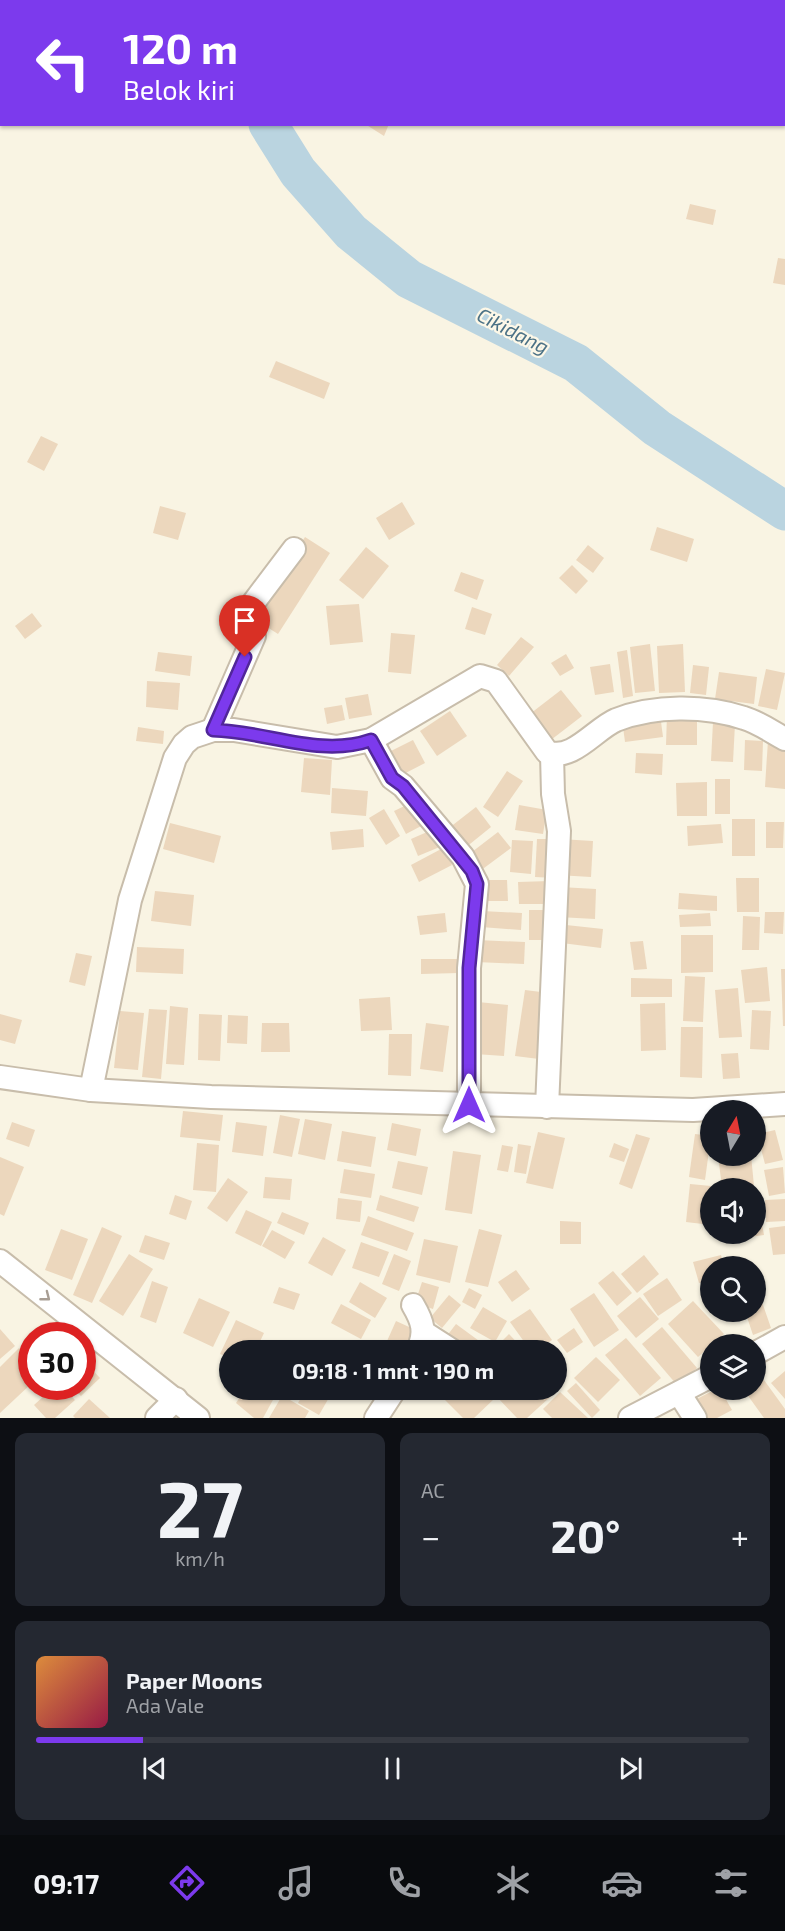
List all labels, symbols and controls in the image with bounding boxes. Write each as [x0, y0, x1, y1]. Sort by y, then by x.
text: 120 m [123, 22, 238, 72]
icon: left [24, 24, 102, 102]
text: Belok kiri [123, 73, 235, 105]
water label: Cikidang [473, 302, 553, 358]
pin [219, 595, 270, 657]
icon: arrive [228, 604, 261, 637]
position arrow [437, 1073, 501, 1137]
north arrow [700, 1100, 766, 1166]
map controls [700, 1100, 766, 1400]
button: sound [700, 1178, 766, 1244]
button: search [700, 1256, 766, 1322]
one-way arrow [39, 1290, 50, 1301]
speed limit sign: 30 [18, 1322, 96, 1400]
button: layers [700, 1334, 766, 1400]
text: 09:18 · 1 mnt · 190 m [292, 1357, 494, 1383]
text: 27 [157, 1460, 243, 1554]
text: AC [421, 1478, 445, 1502]
text: 20° [551, 1508, 621, 1562]
text: − [421, 1516, 440, 1556]
text: + [731, 1516, 749, 1556]
text: km/h [175, 1546, 225, 1570]
text: Paper Moons [126, 1667, 262, 1693]
text: Ada Vale [126, 1693, 204, 1717]
icon: previous [138, 1752, 171, 1785]
icon: pause [376, 1752, 409, 1785]
icon: next [614, 1752, 647, 1785]
icon: directions [166, 1862, 208, 1904]
icon: music [275, 1862, 317, 1904]
icon: phone [383, 1862, 425, 1904]
icon: climate [492, 1862, 534, 1904]
icon: car [601, 1862, 643, 1904]
icon: filters [710, 1862, 752, 1904]
text: 09:17 [33, 1867, 99, 1899]

